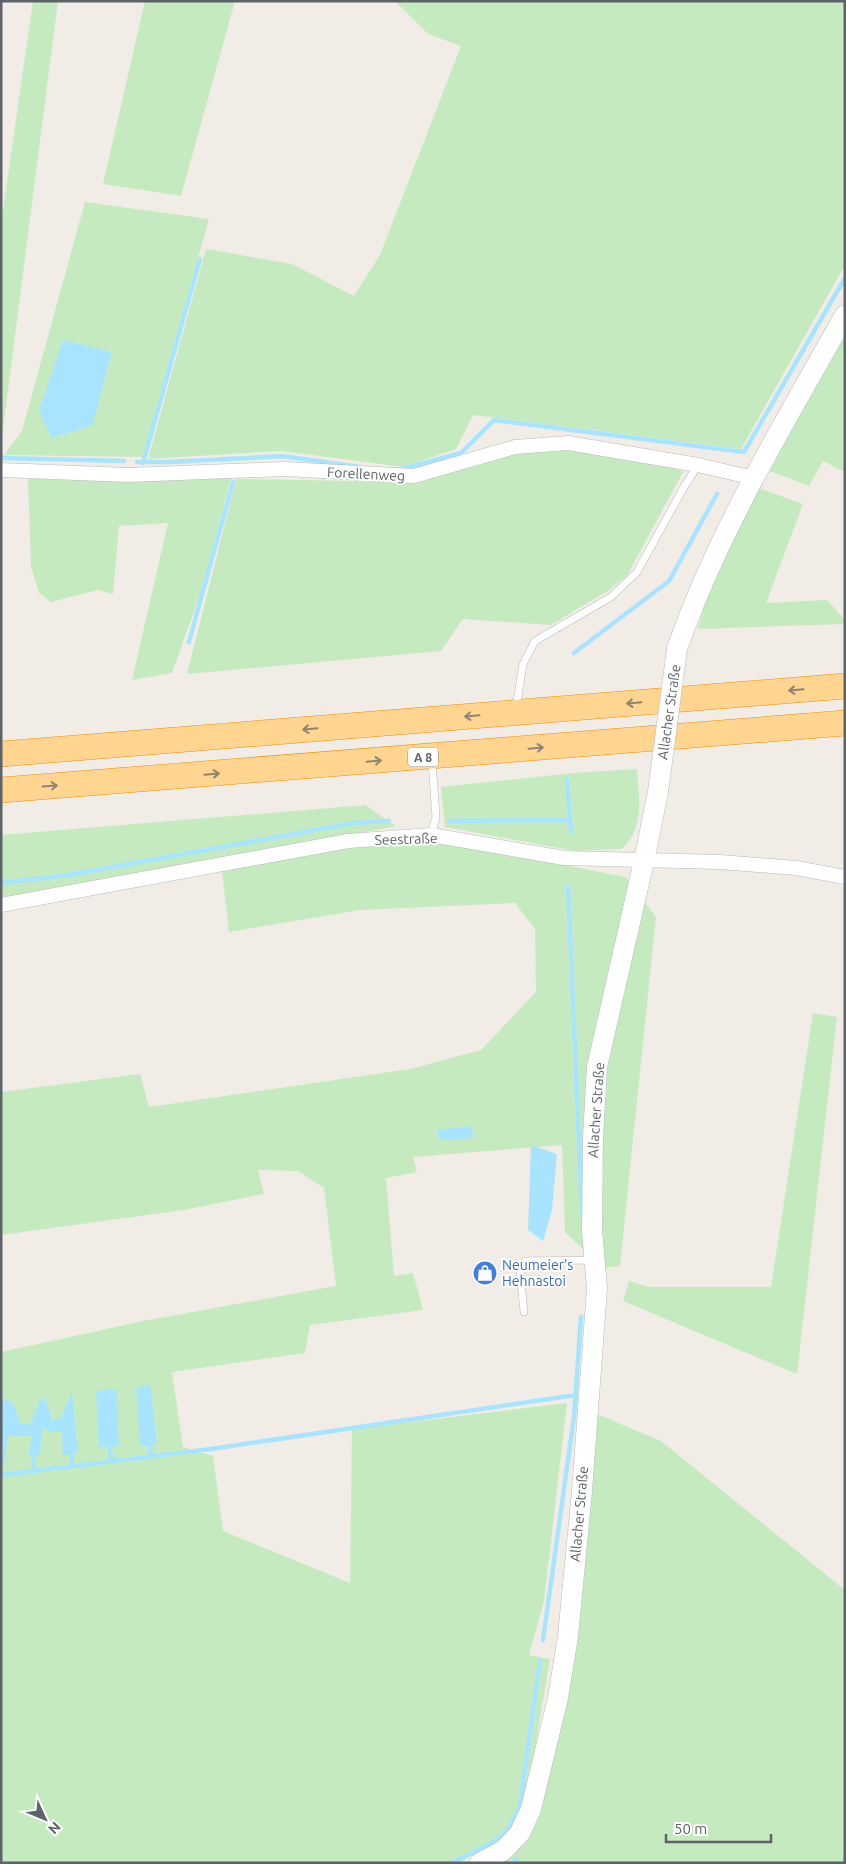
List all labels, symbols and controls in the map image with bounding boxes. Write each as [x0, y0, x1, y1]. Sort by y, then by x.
street label: Forellenweg [327, 464, 405, 484]
street label: Allacher Straße [654, 663, 684, 761]
one-way arrow [788, 685, 804, 695]
one-way arrow [626, 698, 642, 708]
one-way arrow [464, 711, 480, 721]
one-way arrow [302, 724, 318, 733]
one-way arrow [528, 743, 544, 753]
road number: A 8 [408, 748, 438, 766]
one-way arrow [366, 756, 382, 766]
one-way arrow [204, 769, 220, 778]
one-way arrow [42, 782, 58, 791]
street label: Seestraße [374, 830, 438, 848]
street label: Allacher Straße [585, 1062, 607, 1158]
place label: Neumeier's Hehnastoi [502, 1257, 573, 1289]
shop icon: Neumeier's Hehnastoi [472, 1260, 498, 1286]
street label: Allacher Straße [567, 1466, 591, 1562]
north arrow [20, 1794, 70, 1844]
scale bar [666, 1812, 771, 1844]
text: N [45, 1819, 64, 1837]
text: 50 m [674, 1820, 707, 1837]

